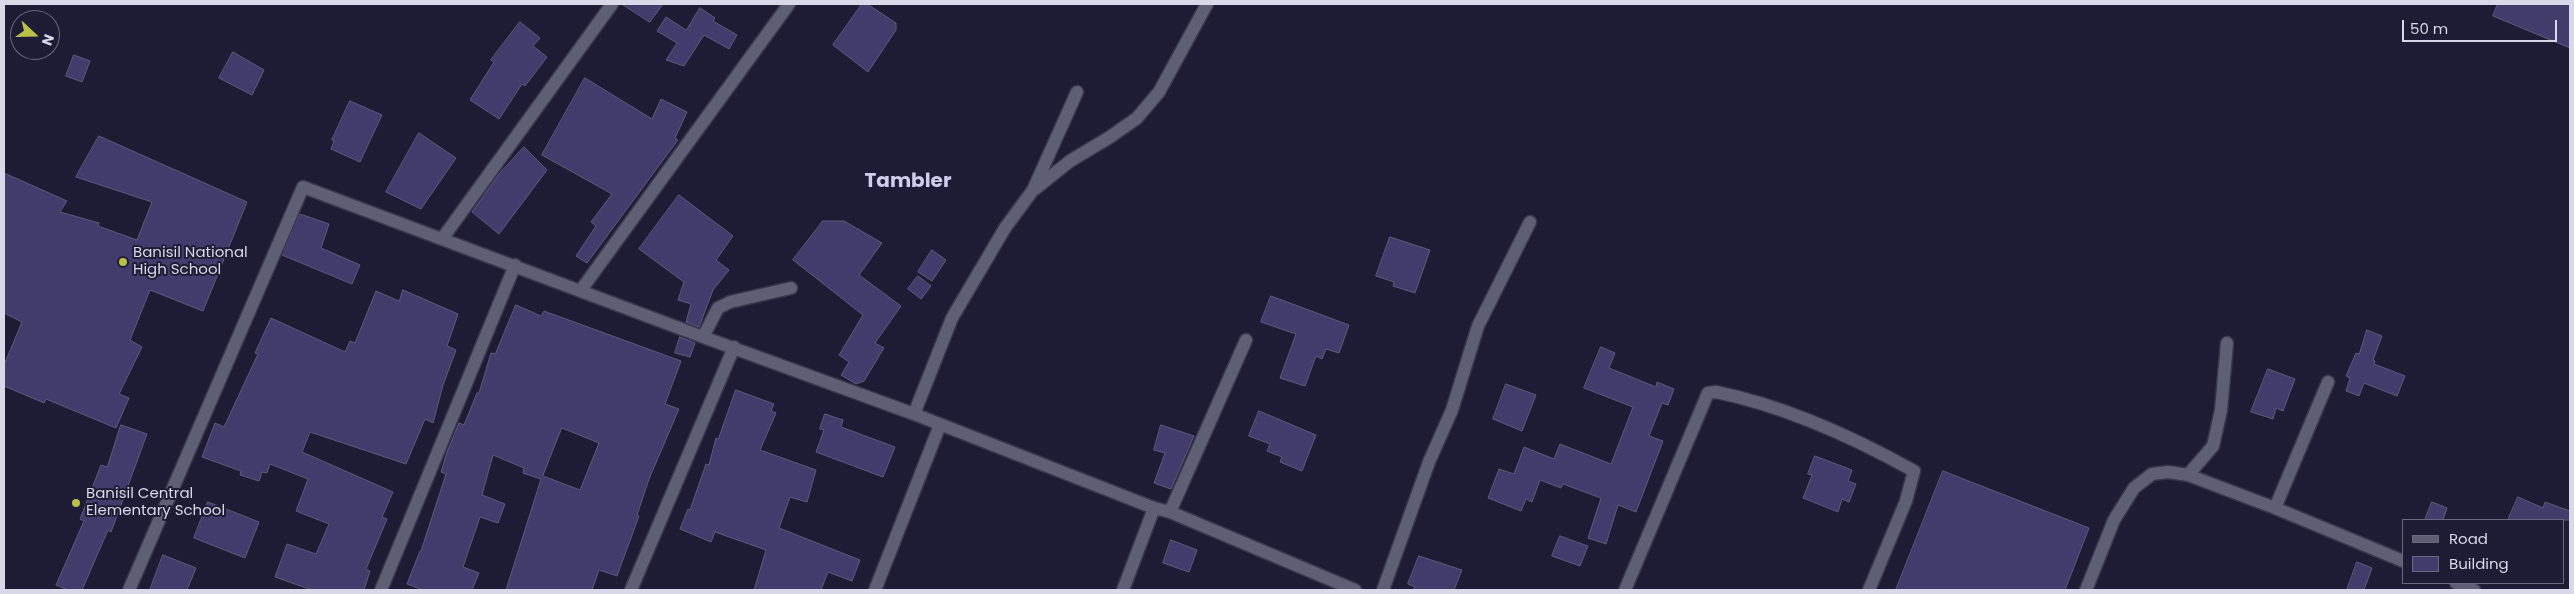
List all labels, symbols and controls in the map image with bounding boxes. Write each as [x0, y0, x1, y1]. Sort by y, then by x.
north arrow [10, 10, 60, 60]
scale bar [2404, 10, 2559, 42]
text: 50 m [2410, 18, 2448, 39]
text: N [37, 32, 59, 49]
district label: Tambler [865, 170, 951, 194]
place label: Banisil National High School [133, 244, 248, 279]
marker: Banisil National High School [117, 256, 129, 268]
place label: Banisil Central Elementary School [86, 485, 225, 520]
marker: Banisil Central Elementary School [70, 497, 82, 509]
legend [2402, 519, 2564, 584]
text: Road [2449, 528, 2488, 549]
text: Building [2449, 553, 2509, 574]

